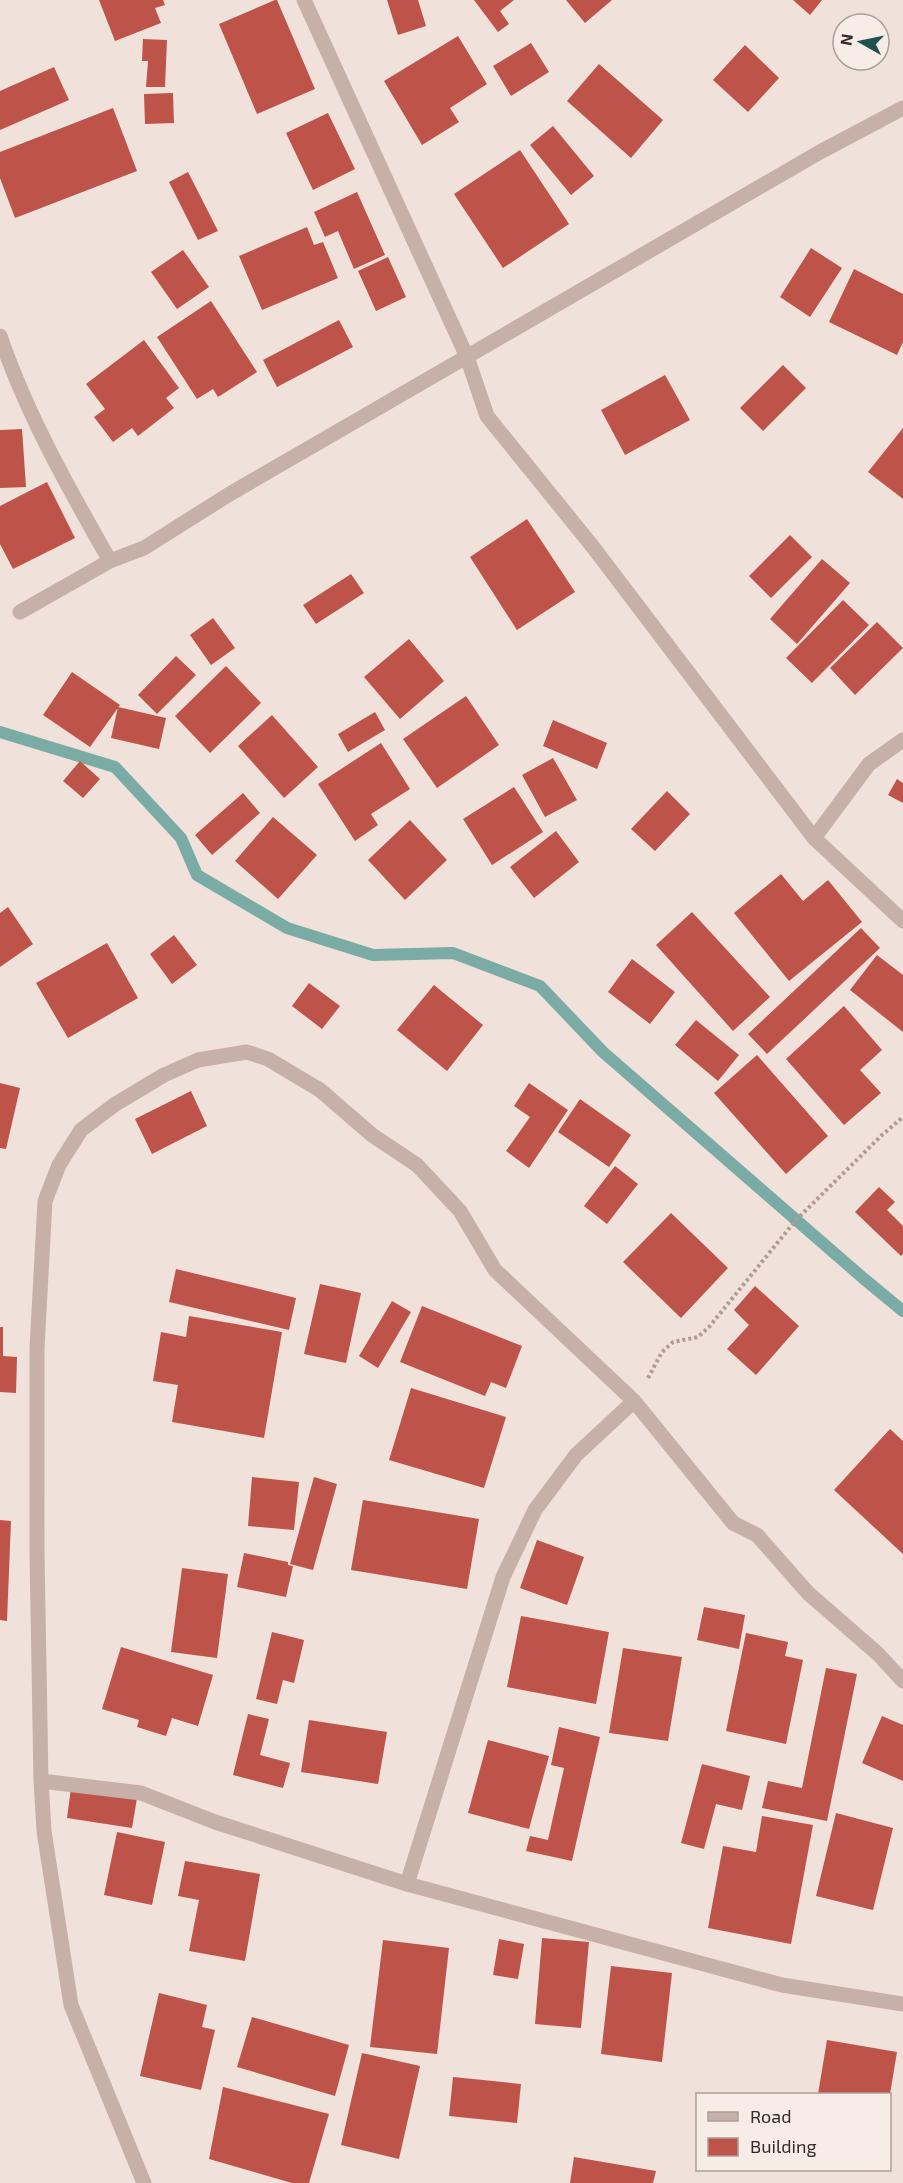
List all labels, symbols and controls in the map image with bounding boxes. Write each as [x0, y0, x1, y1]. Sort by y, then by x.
north arrow [831, 12, 891, 72]
text: N [835, 32, 856, 47]
legend [696, 2093, 891, 2171]
text: Road [750, 2105, 791, 2127]
text: Building [750, 2135, 817, 2157]

